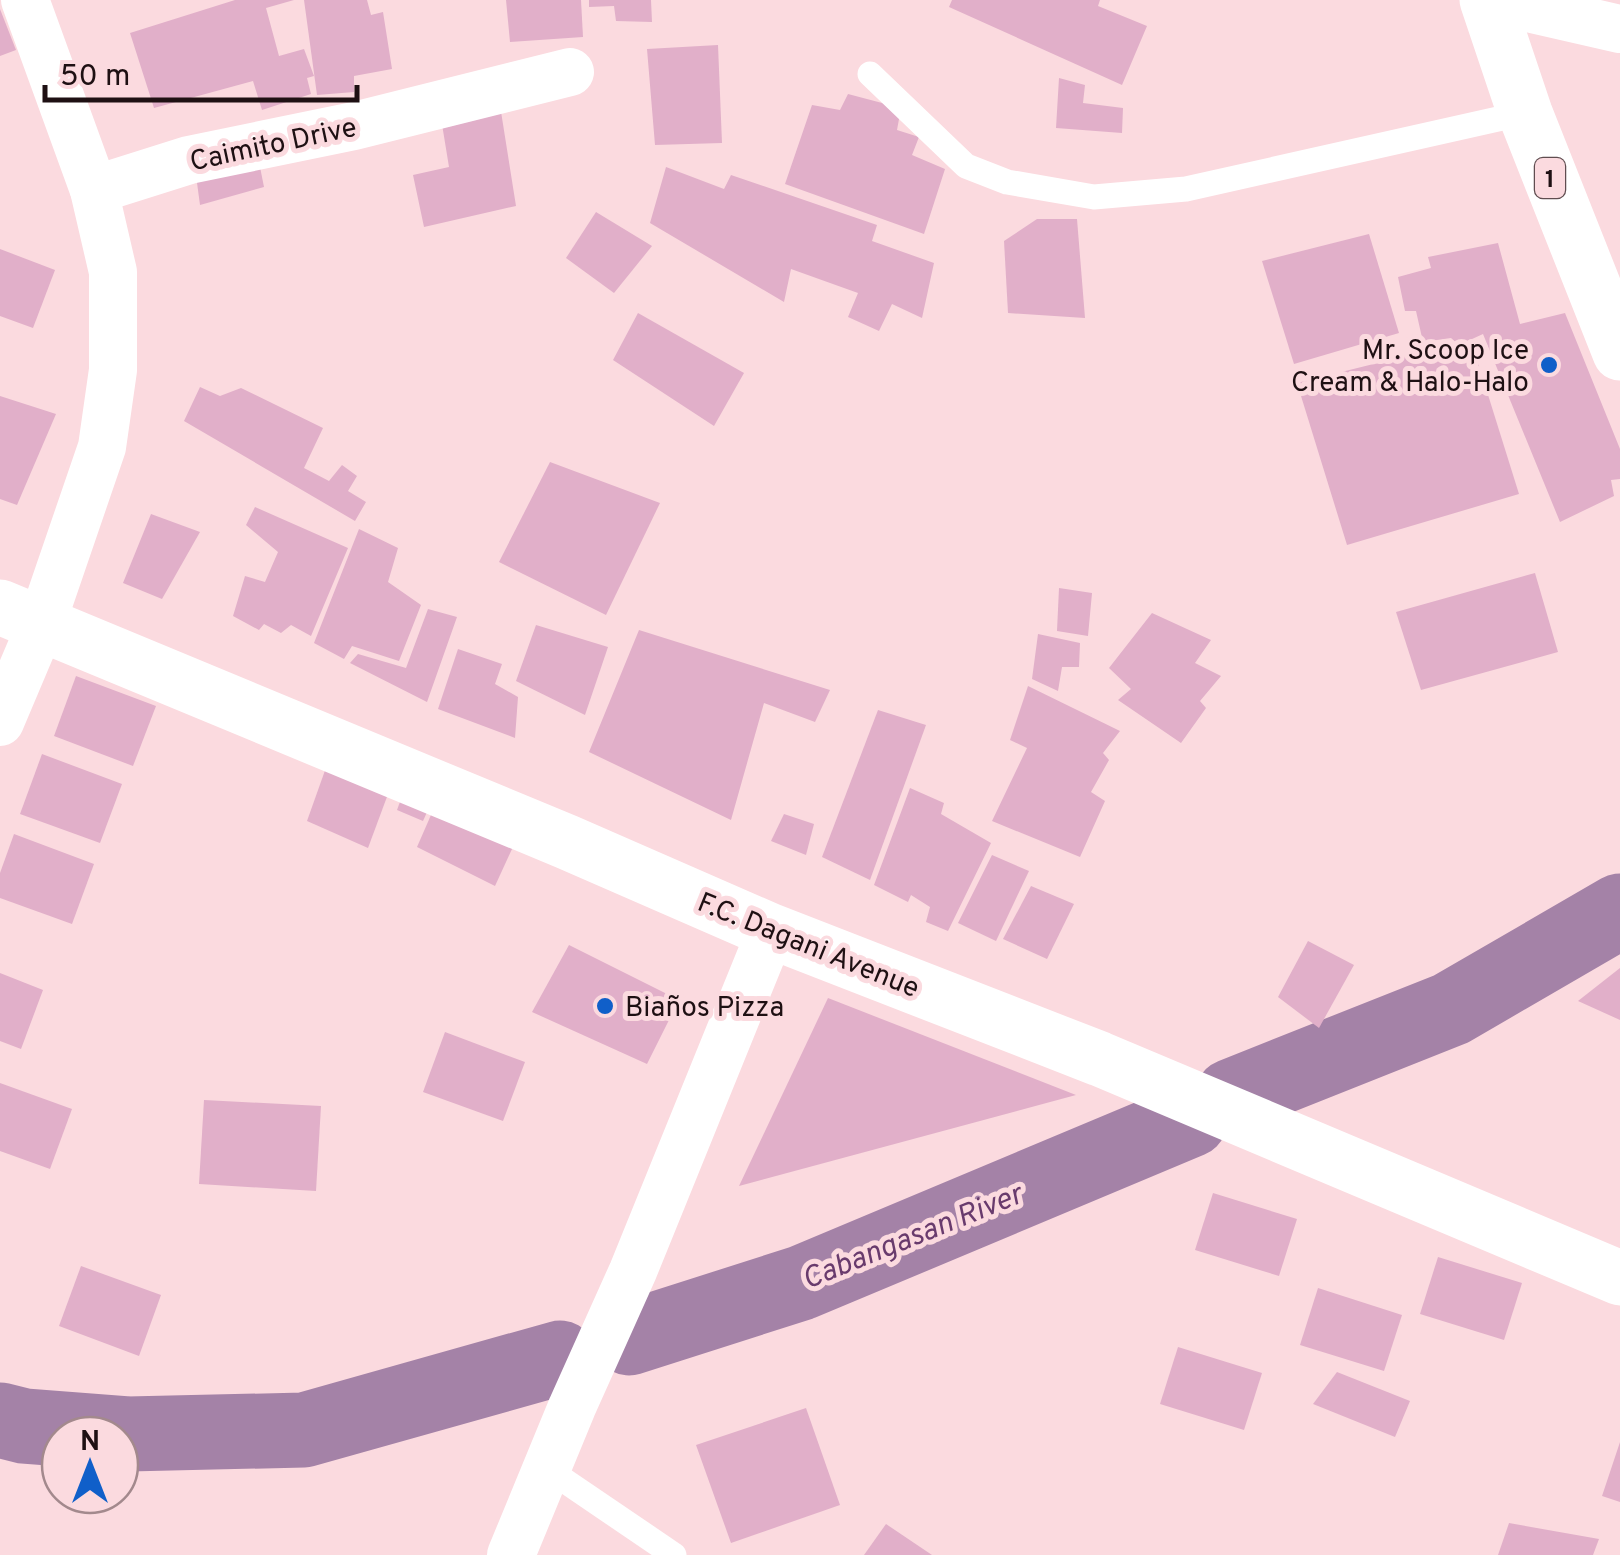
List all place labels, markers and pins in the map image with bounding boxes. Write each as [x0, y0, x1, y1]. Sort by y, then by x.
place label: Mr. Scoop Ice Cream & Halo-Halo [1291, 334, 1529, 402]
marker: Mr. Scoop Ice Cream & Halo-Halo [1538, 354, 1560, 376]
place label: Biaños Pizza [625, 991, 784, 1027]
marker: Biaños Pizza [594, 995, 616, 1017]

